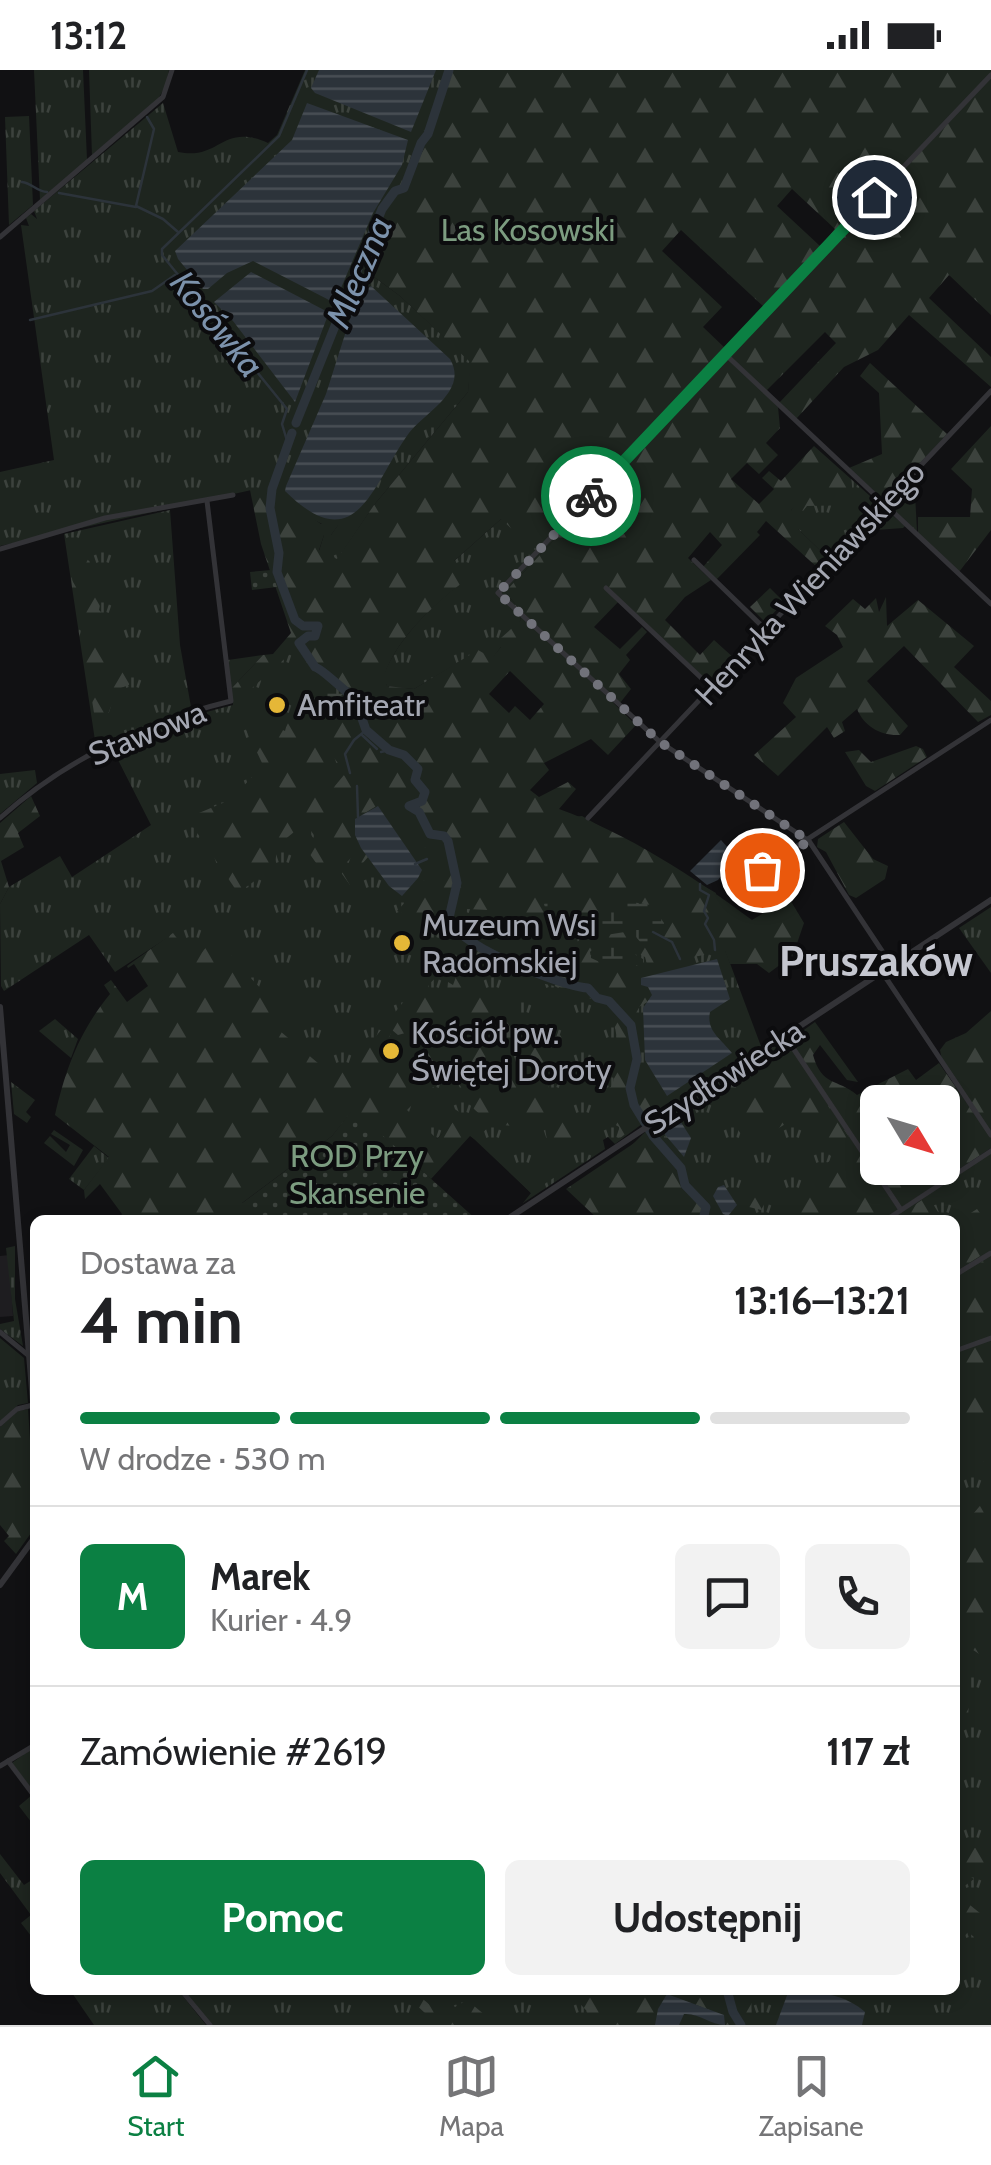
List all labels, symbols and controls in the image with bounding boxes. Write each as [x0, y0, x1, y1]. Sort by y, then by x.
text: 13:12 [50, 12, 127, 59]
pin [832, 155, 917, 240]
icon: home [847, 170, 902, 225]
water label: Mleczna [316, 210, 401, 335]
park label: Las Kosowski [441, 210, 615, 249]
water label: Kosówka [162, 262, 273, 386]
courier [541, 446, 641, 546]
street label: Henryka Wieniawskiego [686, 452, 933, 713]
icon: bike [564, 469, 619, 524]
place label: Amfiteatr [297, 685, 426, 724]
street label: Stawowa [83, 691, 212, 774]
marker: Amfiteatr [266, 694, 288, 716]
pin [720, 828, 805, 913]
icon: bag [735, 843, 790, 898]
place label: Muzeum Wsi Radomskiej [422, 905, 597, 981]
marker: Muzeum Wsi Radomskiej [391, 932, 413, 954]
district label: Pruszaków [779, 935, 973, 987]
street label: Szydłowiecka [637, 1010, 811, 1143]
place label: Kościół pw. Świętej Doroty [411, 1013, 612, 1089]
marker: Kościół pw. Świętej Doroty [380, 1040, 402, 1062]
north arrow [860, 1085, 960, 1185]
map controls [860, 1085, 960, 1185]
park label: ROD Przy Skansenie [289, 1136, 425, 1212]
text: Dostawa za [80, 1243, 236, 1282]
text: 13:16–13:21 [734, 1277, 910, 1324]
text: 4 min [80, 1280, 243, 1359]
text: W drodze · 530 m [80, 1439, 326, 1478]
button: chat [675, 1544, 780, 1649]
button: phone [805, 1544, 910, 1649]
text: Marek [210, 1553, 311, 1600]
text: M [117, 1573, 148, 1620]
text: Kurier · 4.9 [210, 1600, 352, 1639]
text: Zamówienie #2619 [80, 1728, 387, 1775]
text: 117 zł [826, 1728, 910, 1775]
button: Pomoc [80, 1860, 485, 1975]
button: Udostępnij [505, 1860, 910, 1975]
tab: Start [127, 2049, 184, 2143]
tab: Mapa [439, 2049, 504, 2143]
tab: Zapisane [759, 2049, 864, 2143]

